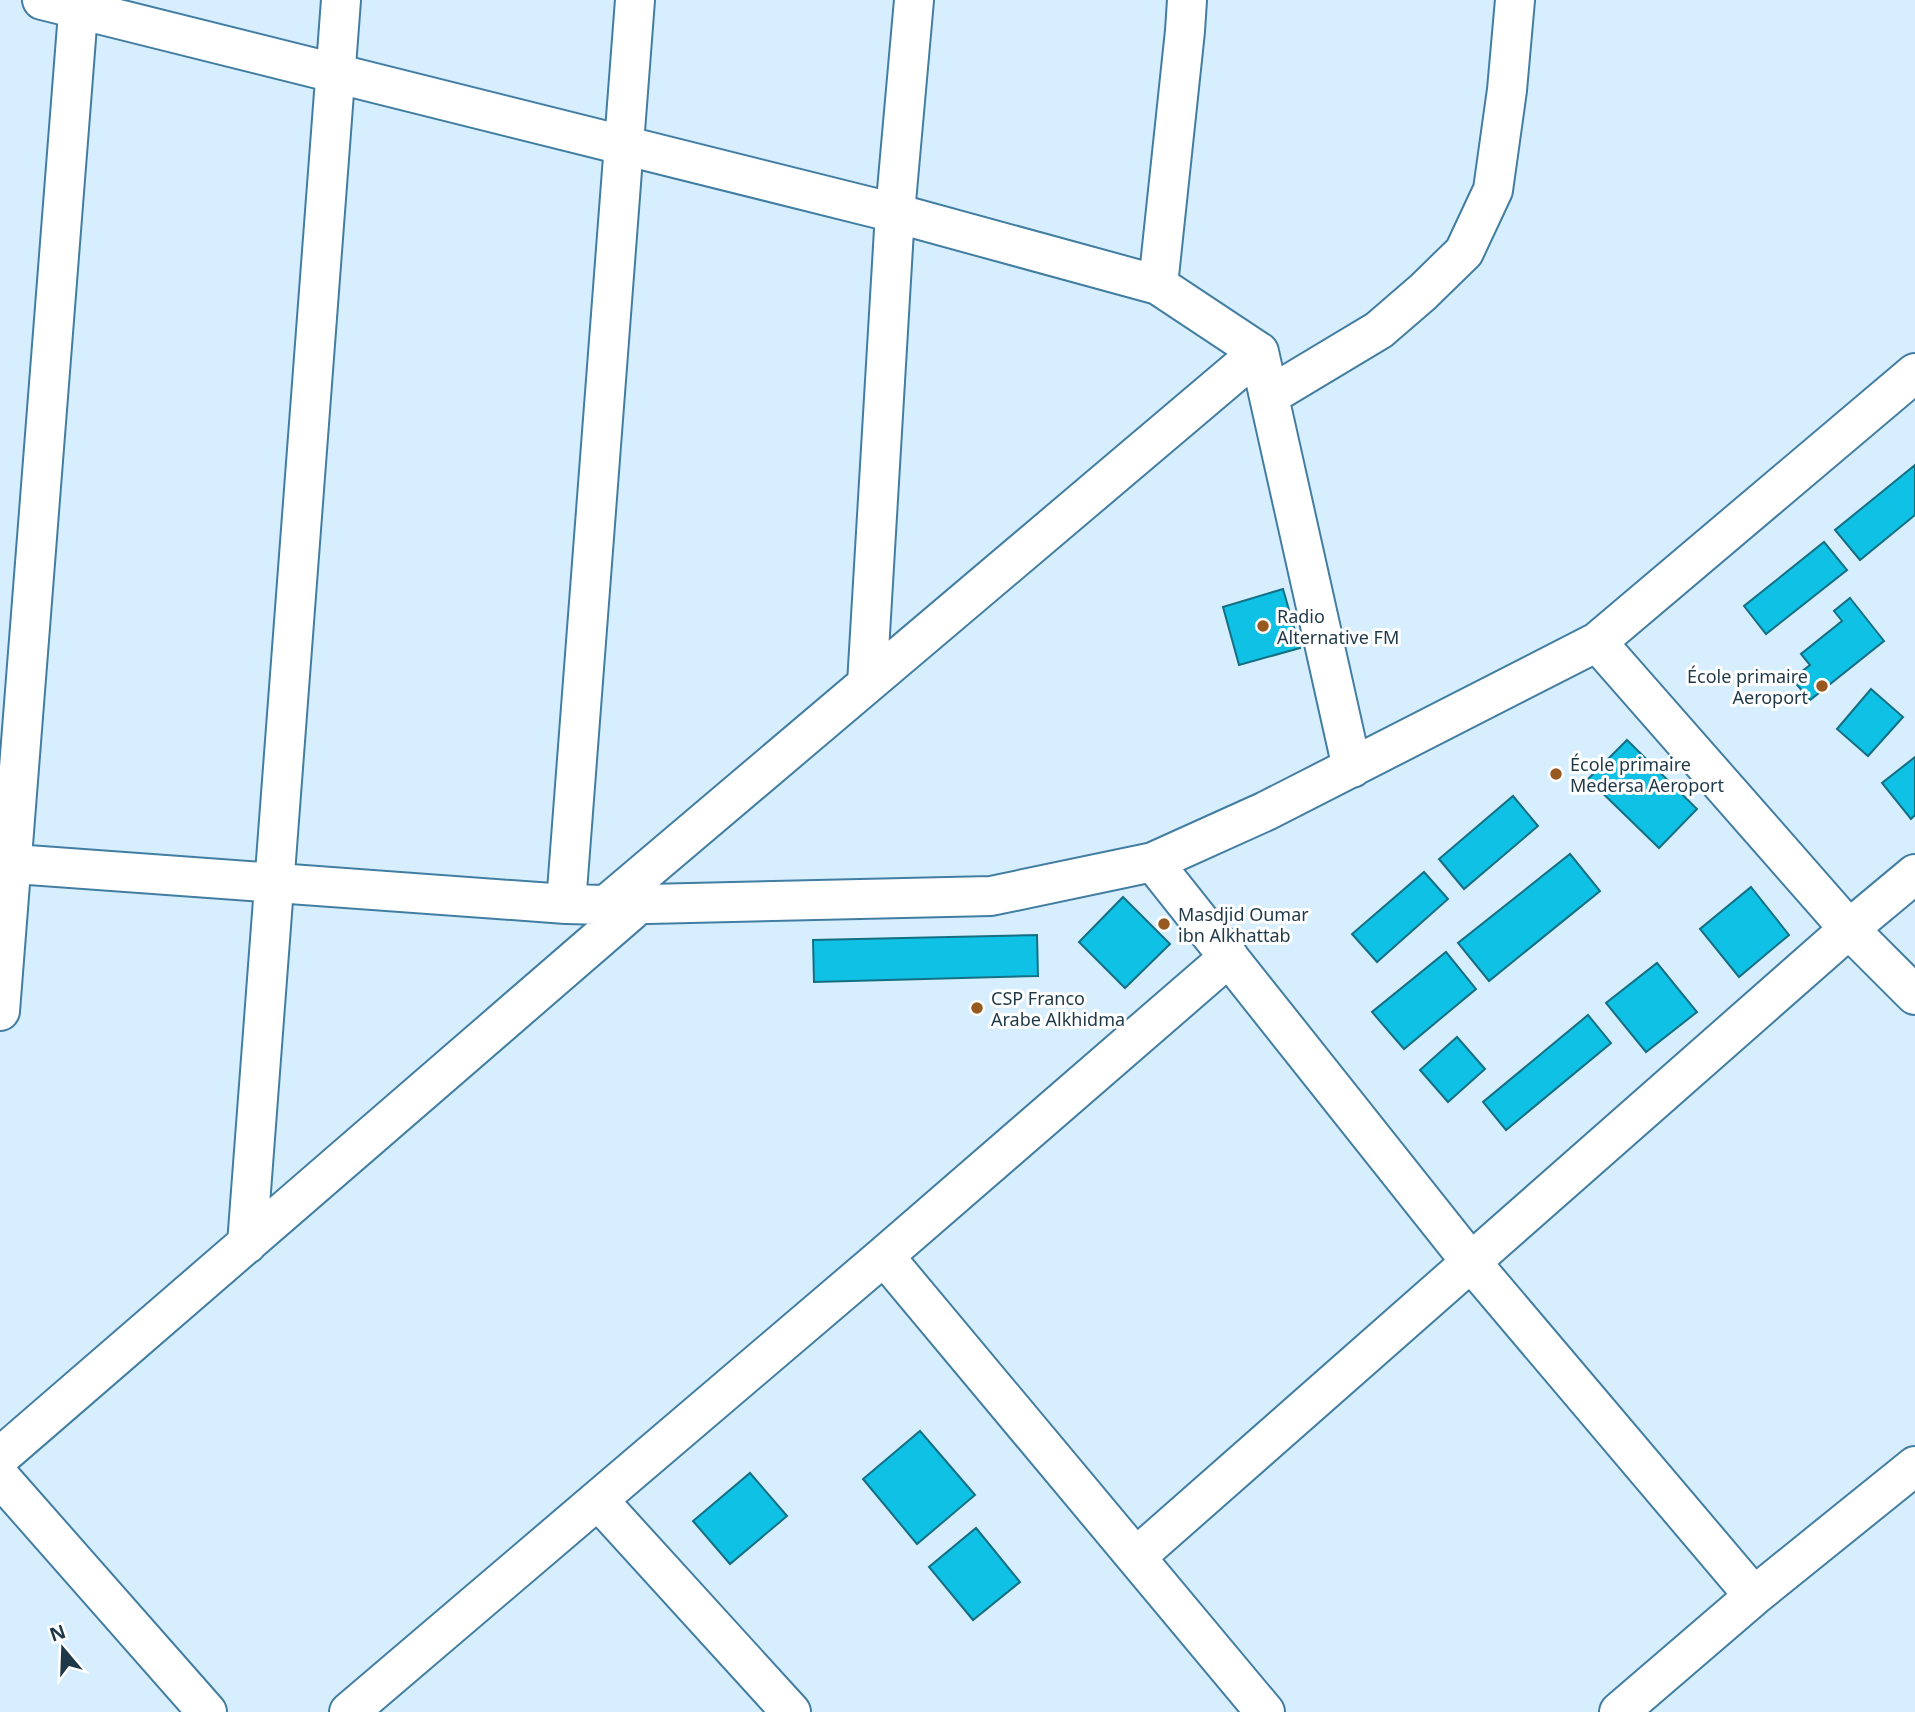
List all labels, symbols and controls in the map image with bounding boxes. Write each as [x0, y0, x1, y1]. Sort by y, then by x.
place label: Radio Alternative FM [1277, 604, 1399, 649]
marker: Radio Alternative FM [1255, 618, 1271, 634]
place label: École primaire Aeroport [1687, 664, 1808, 709]
marker: École primaire Aeroport [1814, 678, 1830, 694]
place label: École primaire Medersa Aeroport [1570, 752, 1725, 797]
marker: École primaire Medersa Aeroport [1548, 766, 1564, 782]
place label: Masdjid Oumar ibn Alkhattab [1178, 902, 1309, 947]
marker: Masdjid Oumar ibn Alkhattab [1156, 916, 1172, 932]
place label: CSP Franco Arabe Alkhidma [991, 986, 1125, 1031]
marker: CSP Franco Arabe Alkhidma [969, 1000, 985, 1016]
north arrow [28, 1614, 98, 1684]
text: N [46, 1618, 69, 1648]

